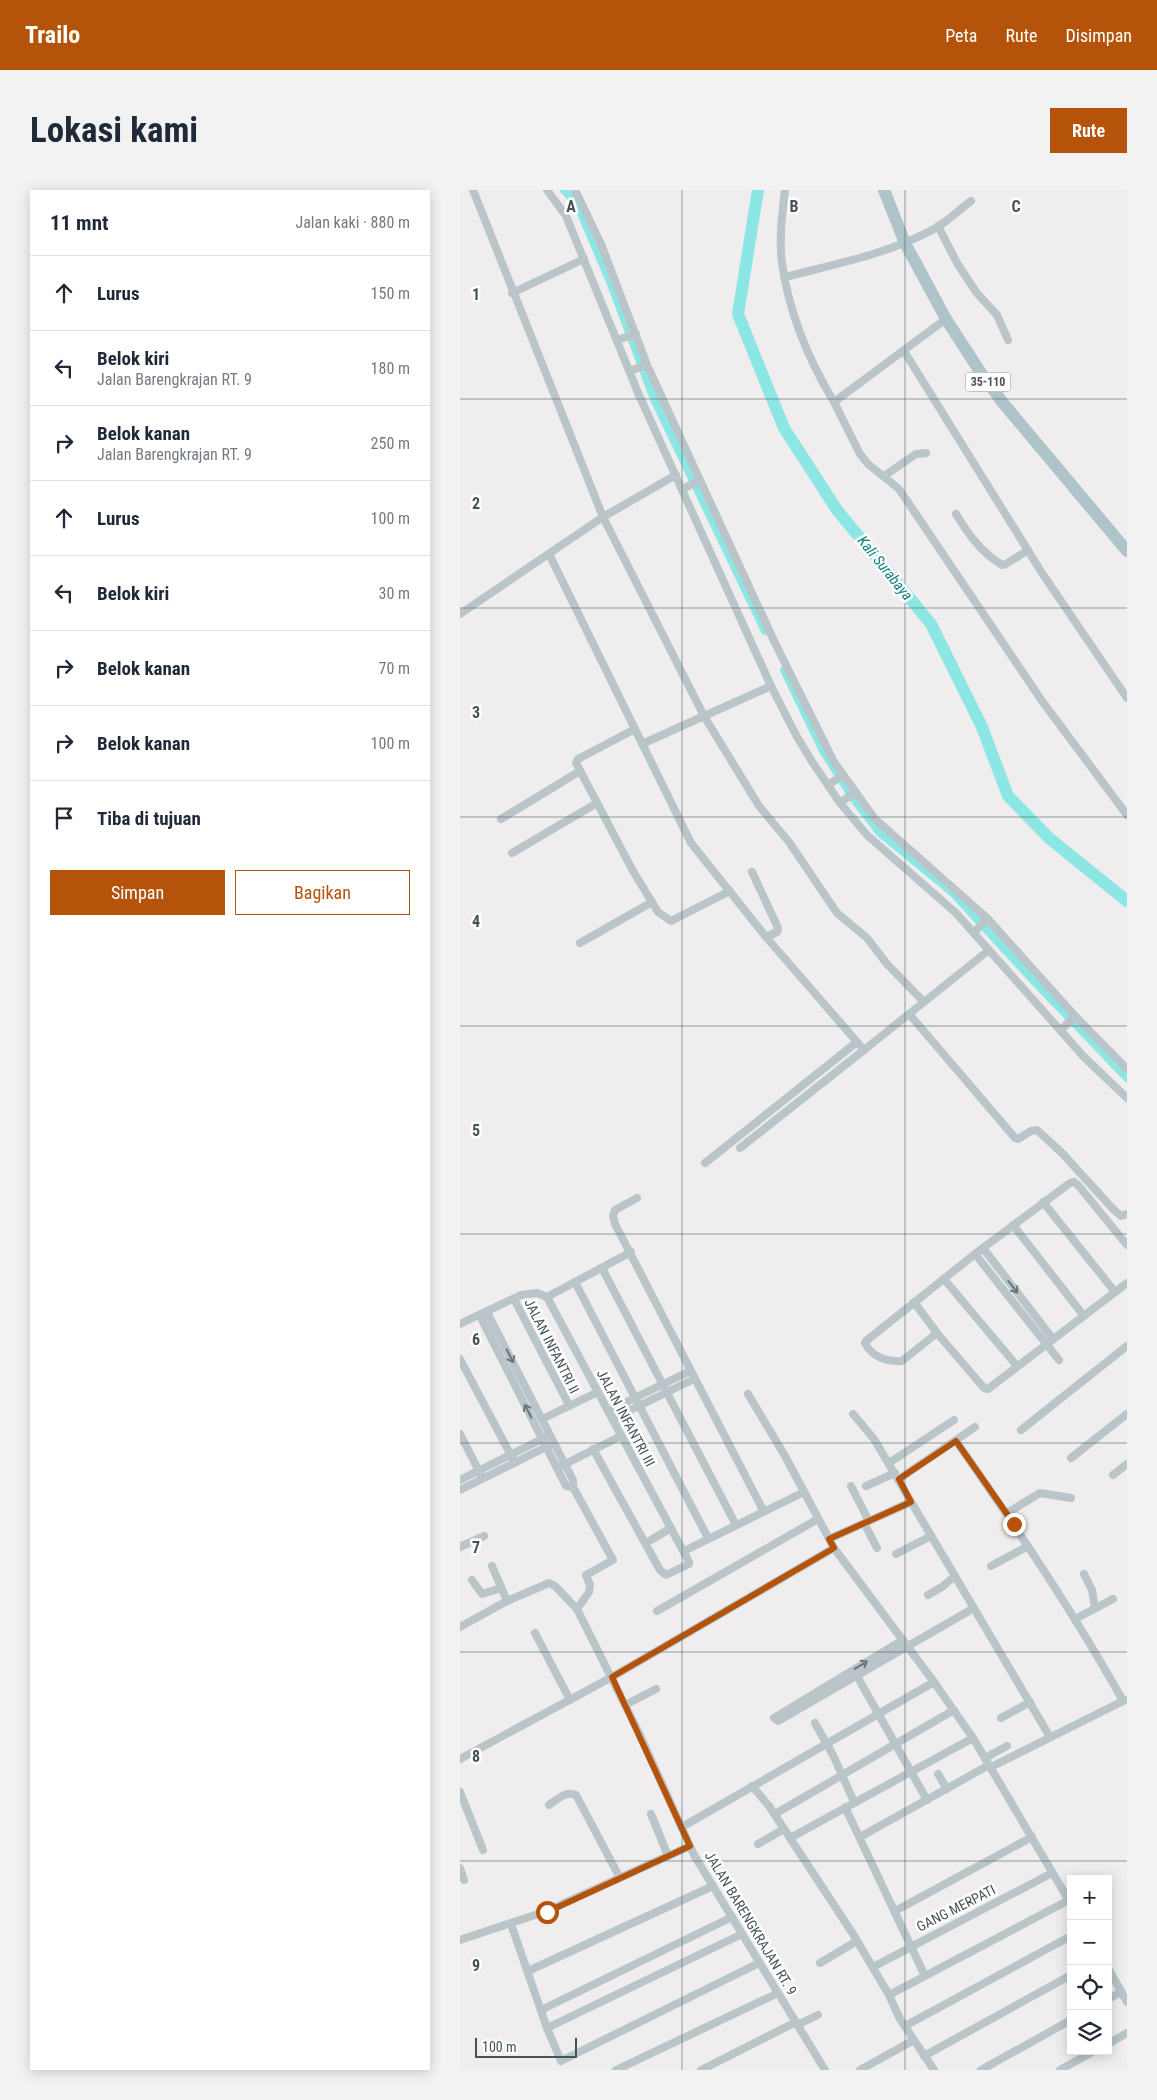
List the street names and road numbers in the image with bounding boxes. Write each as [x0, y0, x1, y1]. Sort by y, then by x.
road number: 35-110 [966, 372, 1010, 392]
street label: JALAN INFANTRI II [521, 1296, 583, 1396]
street label: JALAN INFANTRI III [594, 1367, 658, 1469]
street label: JALAN BARENGKRAJAN RT. 9 [702, 1848, 800, 1998]
street label: GANG MERPATI [914, 1881, 998, 1935]

